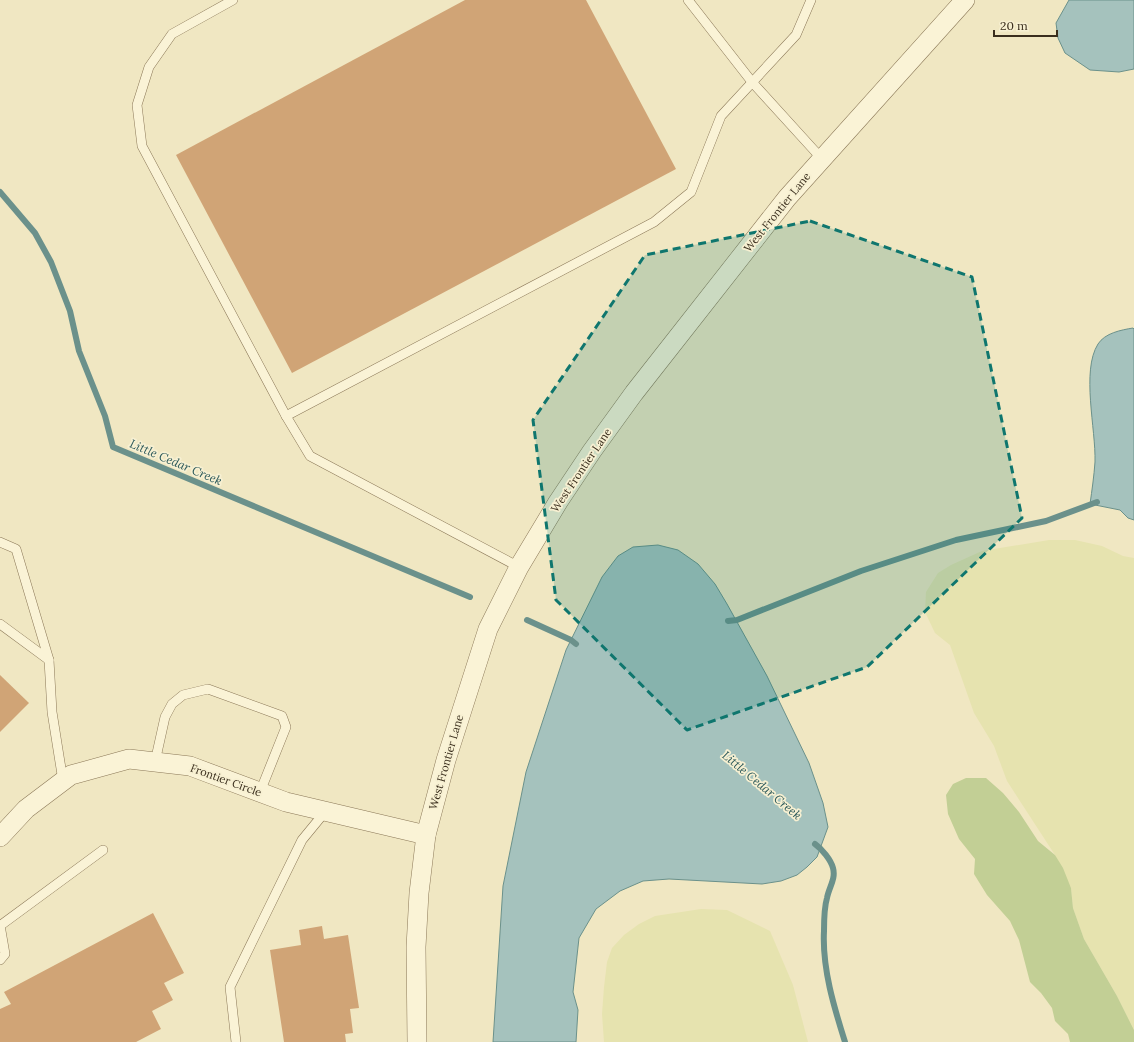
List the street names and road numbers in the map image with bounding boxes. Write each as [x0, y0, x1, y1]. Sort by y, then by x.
street label: West Frontier Lane [741, 169, 813, 255]
street label: West Frontier Lane [548, 425, 614, 515]
street label: West Frontier Lane [426, 713, 466, 811]
street label: Frontier Circle [188, 761, 264, 799]

